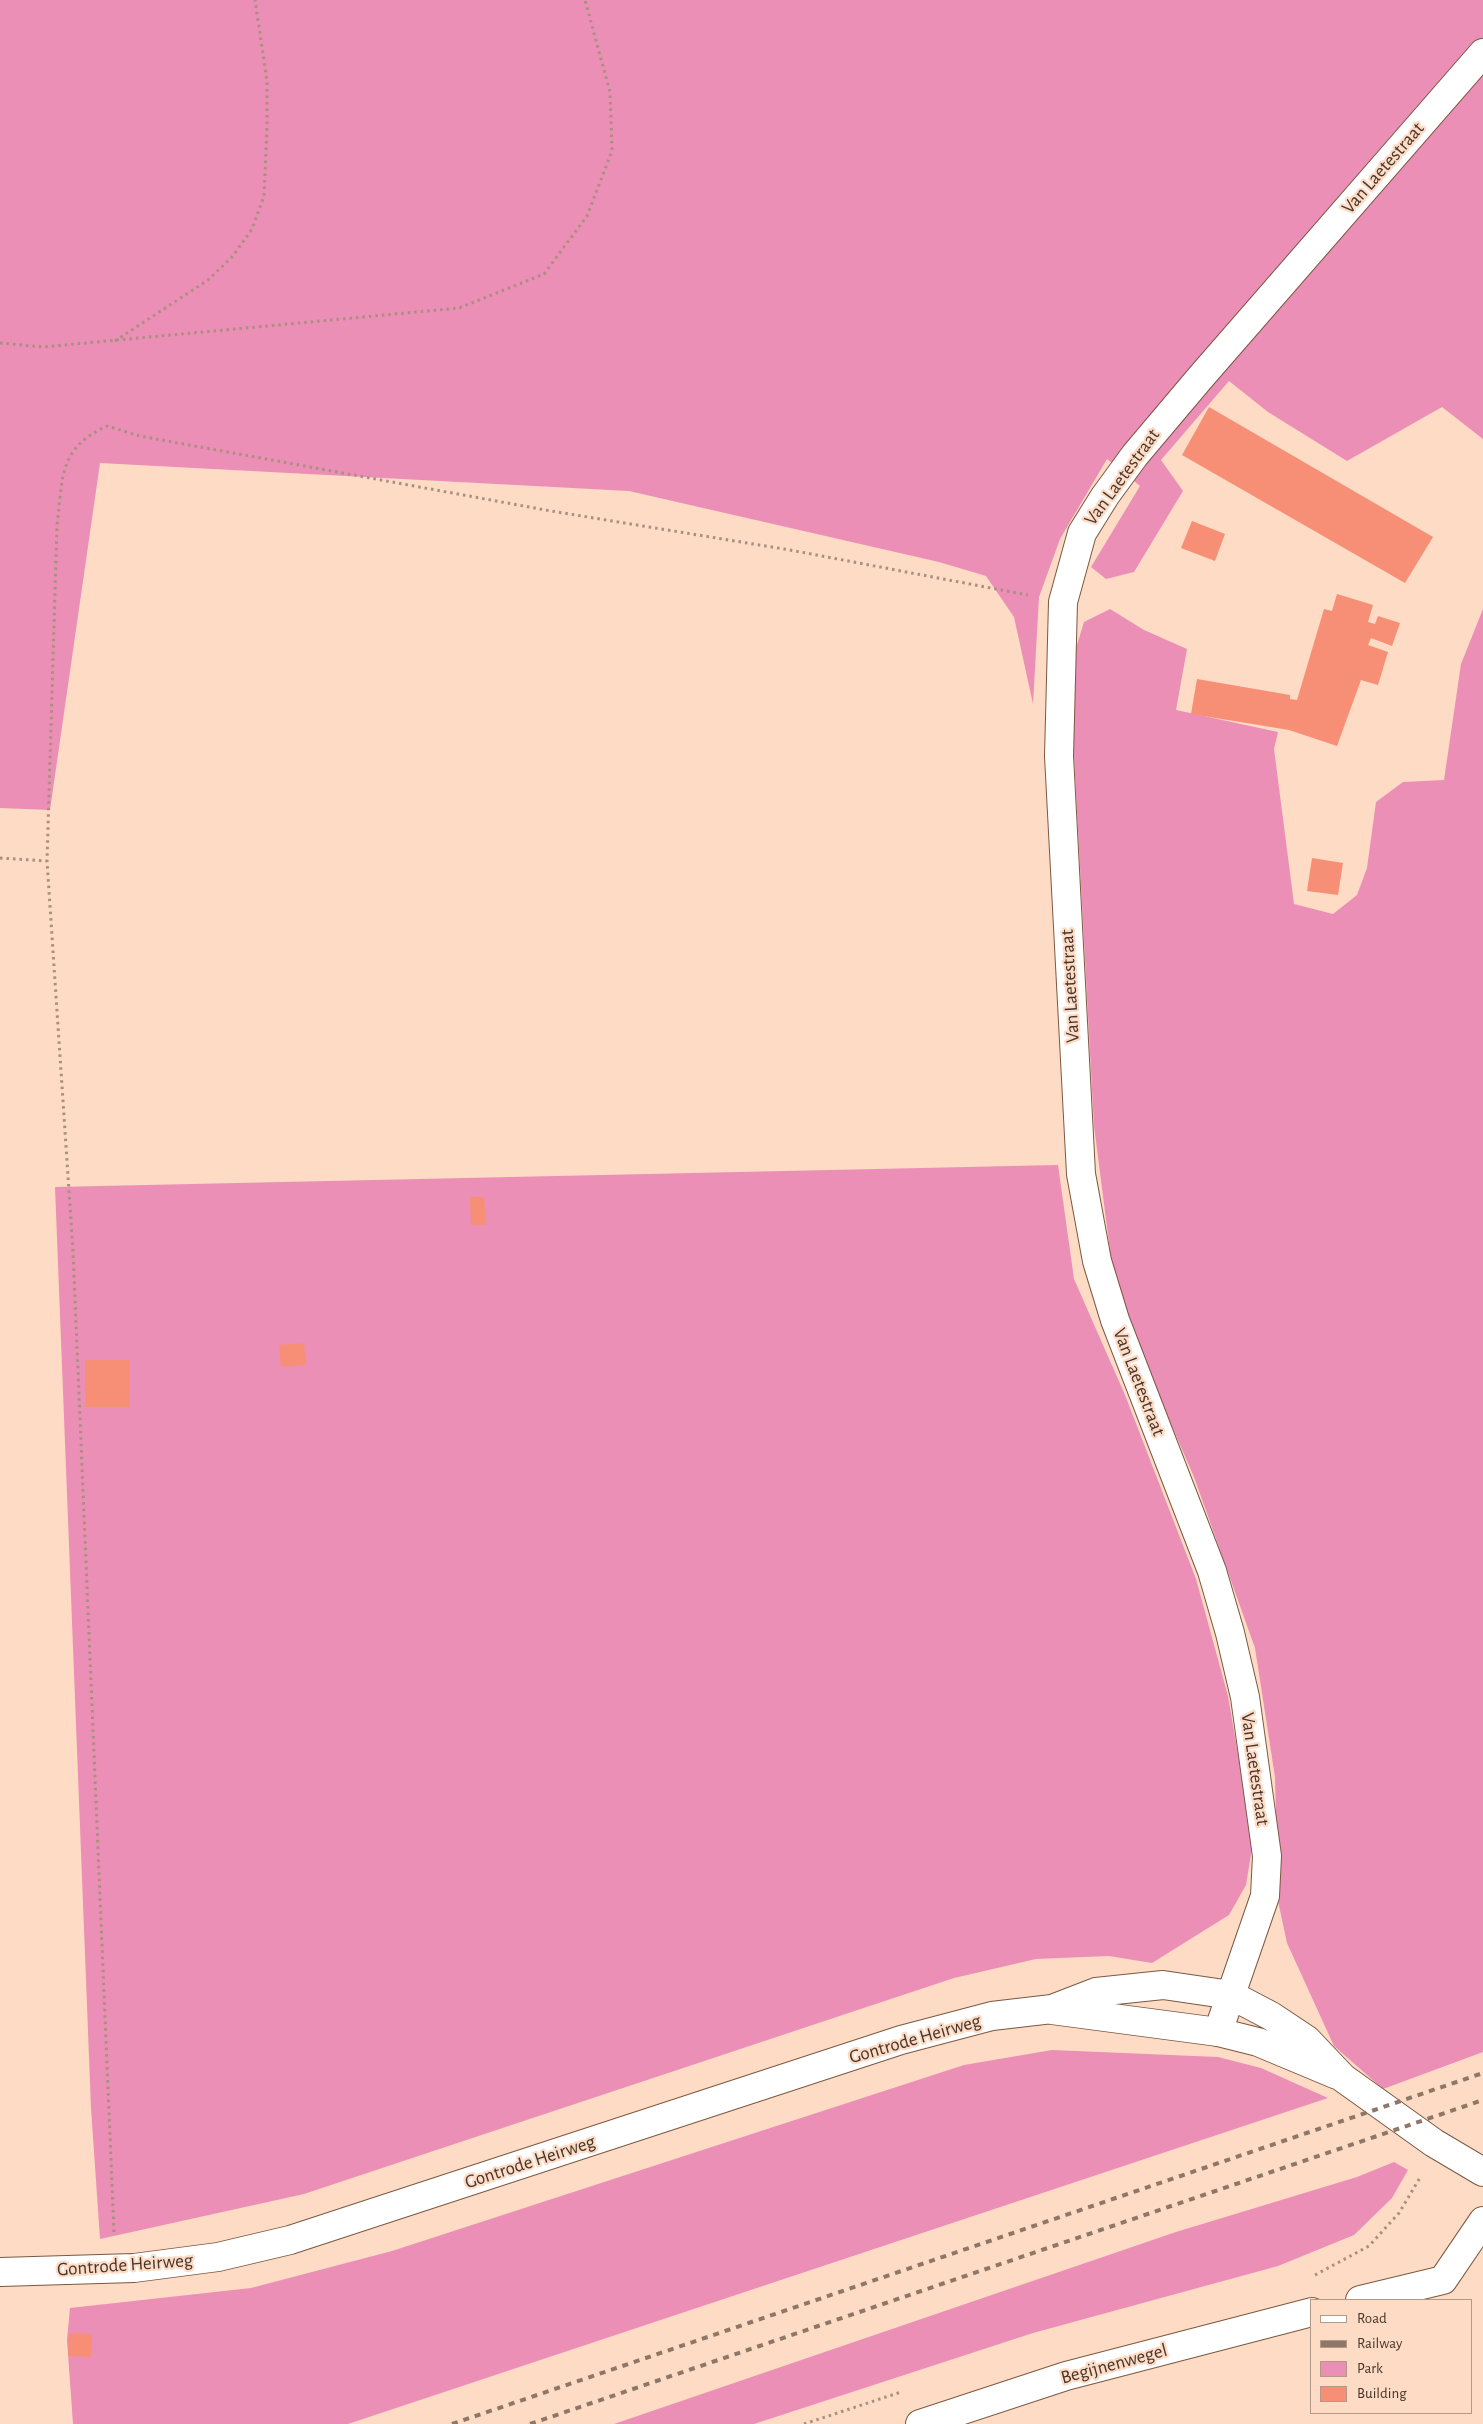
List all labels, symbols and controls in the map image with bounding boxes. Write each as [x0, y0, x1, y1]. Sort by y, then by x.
street label: Van Laetestraat [1337, 118, 1429, 218]
street label: Van Laetestraat [1079, 424, 1165, 530]
street label: Van Laetestraat [1056, 929, 1084, 1043]
street label: Van Laetestraat [1108, 1325, 1170, 1439]
street label: Van Laetestraat [1236, 1711, 1274, 1827]
street label: Gontrode Heirweg [847, 2009, 983, 2069]
street label: Gontrode Heirweg [462, 2130, 598, 2194]
street label: Gontrode Heirweg [56, 2249, 194, 2281]
legend [1310, 2299, 1473, 2414]
text: Road [1357, 2311, 1387, 2326]
text: Railway [1357, 2336, 1402, 2351]
street label: Begijnenwegel [1058, 2339, 1170, 2389]
text: Park [1357, 2361, 1383, 2376]
text: Building [1357, 2386, 1407, 2401]

